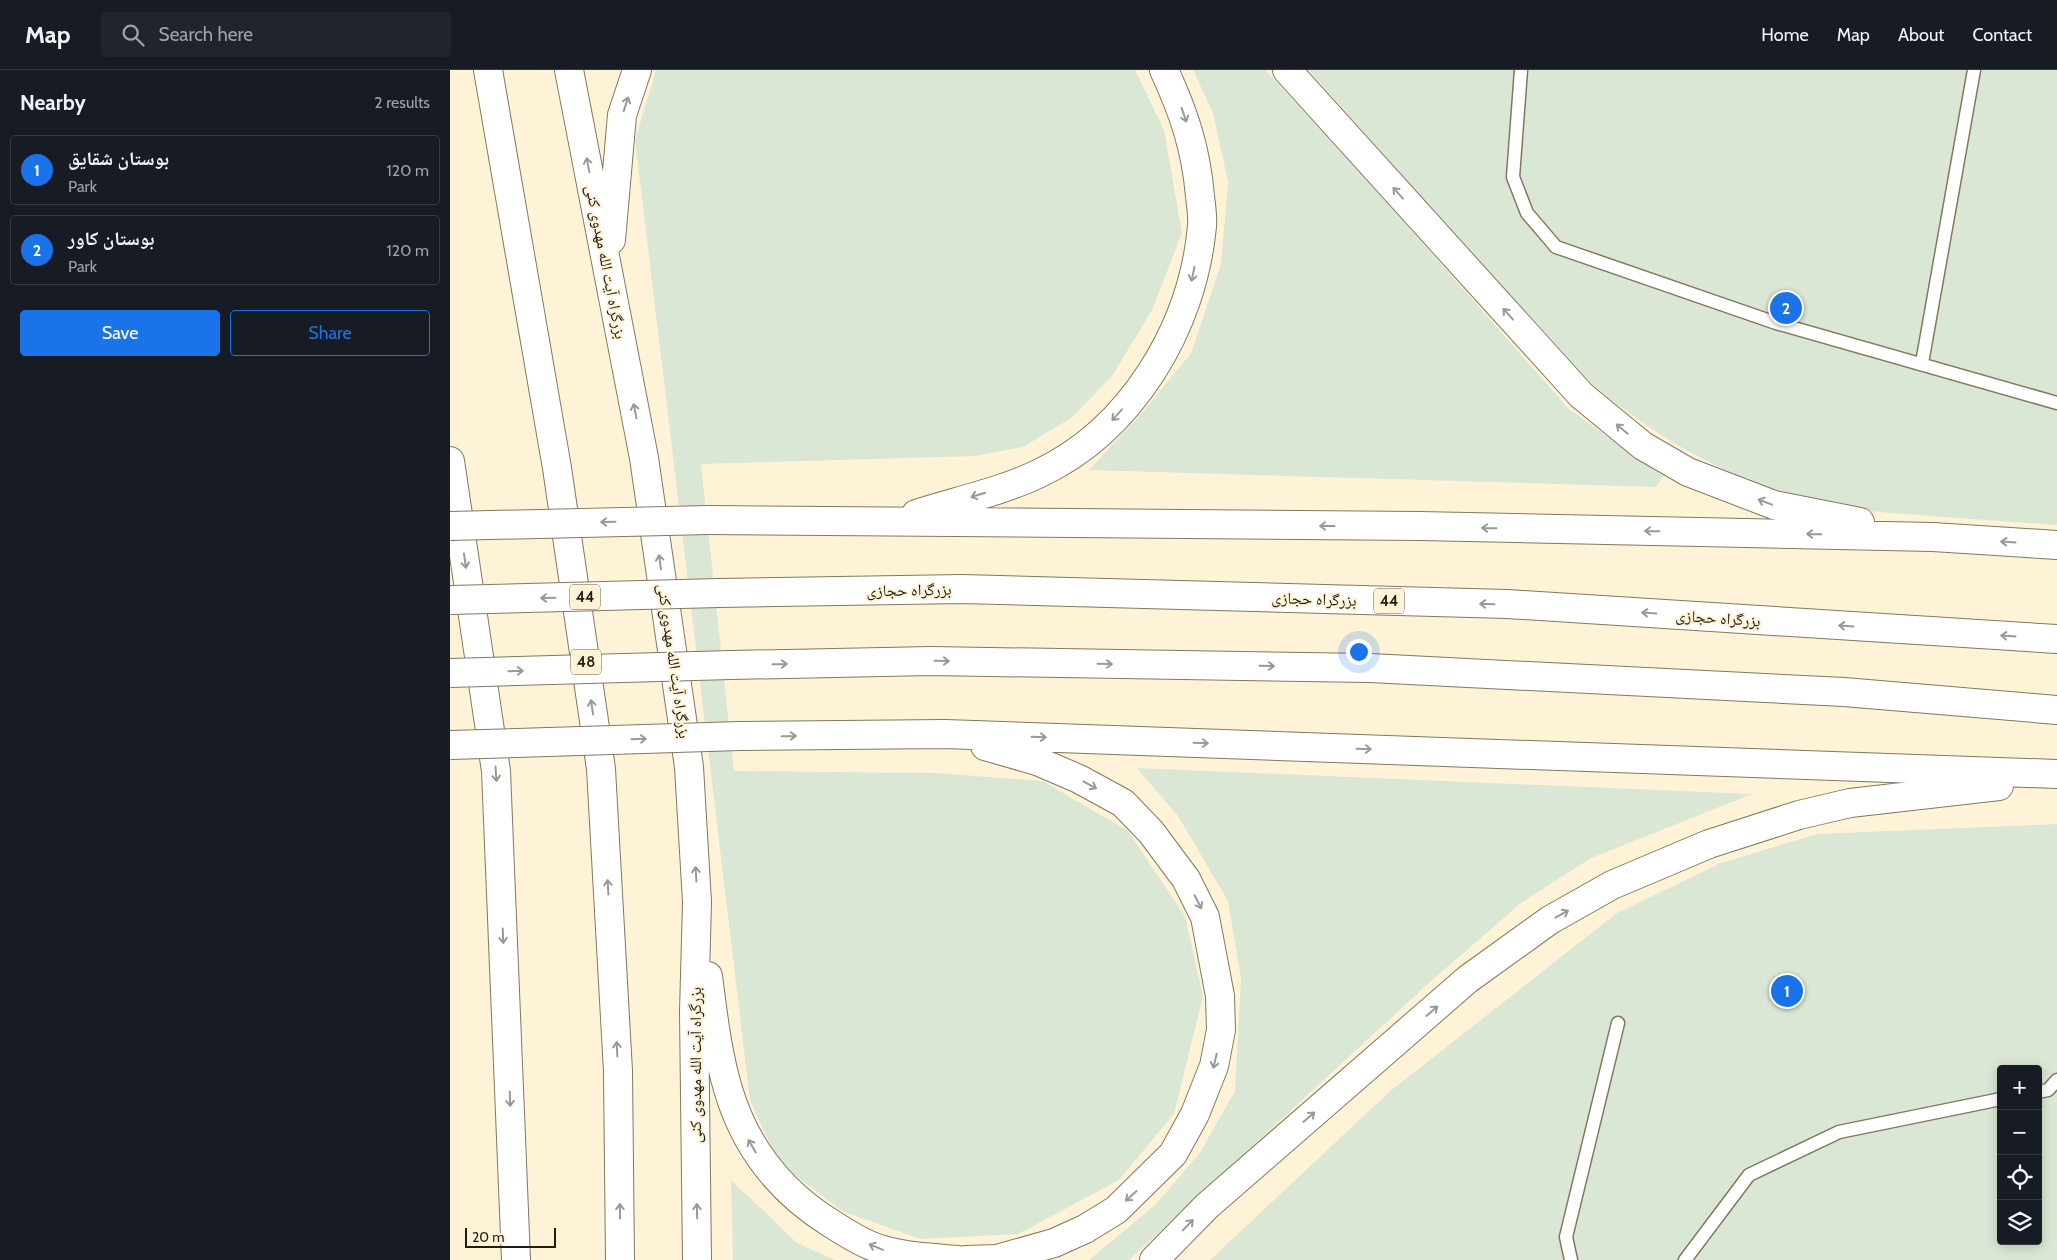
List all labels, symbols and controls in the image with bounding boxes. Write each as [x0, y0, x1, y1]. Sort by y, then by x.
search box [101, 12, 451, 57]
text: Map [25, 20, 71, 49]
icon: search [119, 21, 147, 49]
text: Search here [159, 23, 253, 46]
text: Home [1761, 24, 1809, 46]
text: Map [1837, 24, 1870, 46]
text: About [1898, 24, 1944, 46]
text: Contact [1972, 24, 2032, 46]
text: Nearby [20, 90, 86, 115]
text: 2 results [374, 93, 430, 112]
one-way arrow [621, 96, 631, 112]
one-way arrow [1180, 106, 1189, 122]
text: بوستان شقایق [68, 147, 169, 170]
one-way arrow [582, 158, 592, 174]
text: 1 [34, 161, 40, 180]
text: 120 m [387, 161, 429, 180]
text: Park [68, 177, 97, 196]
street label: بزرگراه آیت الله مهدوی کنی [581, 183, 630, 341]
one-way arrow [1392, 187, 1404, 200]
text: بوستان کاور [68, 227, 154, 250]
text: 2 [33, 241, 41, 260]
text: 120 m [387, 241, 429, 260]
text: Park [68, 257, 97, 276]
one-way arrow [1188, 266, 1197, 282]
pin: 2 [1770, 289, 1802, 327]
one-way arrow [1502, 307, 1513, 320]
button: Save [20, 310, 220, 356]
button: Share [230, 310, 430, 356]
one-way arrow [630, 403, 639, 419]
one-way arrow [1111, 409, 1122, 422]
one-way arrow [1616, 423, 1629, 434]
one-way arrow [970, 490, 986, 500]
one-way arrow [1758, 497, 1774, 506]
one-way arrow [600, 518, 616, 527]
one-way arrow [1319, 521, 1335, 530]
one-way arrow [1482, 523, 1498, 533]
one-way arrow [1644, 526, 1660, 536]
one-way arrow [1807, 529, 1823, 539]
one-way arrow [2001, 537, 2017, 546]
one-way arrow [460, 553, 470, 569]
one-way arrow [654, 555, 664, 571]
street label: بزرگراه حجازی [866, 580, 952, 601]
street label: بزرگراه آیت الله مهدوی کنی [653, 582, 694, 740]
road number: 44 [570, 584, 600, 610]
street label: بزرگراه حجازی [1271, 588, 1357, 611]
road number: 44 [1374, 588, 1404, 614]
one-way arrow [540, 593, 556, 602]
one-way arrow [1479, 599, 1495, 608]
street label: بزرگراه حجازی [1675, 606, 1761, 631]
one-way arrow [1641, 609, 1657, 618]
one-way arrow [1838, 621, 1854, 630]
one-way arrow [2001, 632, 2017, 641]
your location [1346, 639, 1372, 665]
road number: 48 [571, 650, 601, 674]
one-way arrow [934, 656, 950, 666]
one-way arrow [772, 659, 788, 669]
one-way arrow [1097, 659, 1113, 668]
one-way arrow [1259, 661, 1275, 671]
one-way arrow [508, 667, 524, 676]
one-way arrow [587, 700, 597, 716]
one-way arrow [780, 731, 797, 741]
one-way arrow [1031, 733, 1047, 742]
one-way arrow [630, 735, 646, 744]
one-way arrow [1193, 738, 1209, 748]
one-way arrow [1355, 744, 1371, 754]
one-way arrow [491, 766, 501, 782]
one-way arrow [1082, 781, 1097, 790]
one-way arrow [691, 866, 700, 882]
one-way arrow [603, 879, 612, 895]
one-way arrow [1193, 894, 1203, 909]
one-way arrow [1554, 908, 1569, 918]
one-way arrow [498, 928, 508, 944]
pin: 1 [1771, 972, 1803, 1010]
street label: بزرگراه آیت الله مهدوی کنی [686, 987, 706, 1143]
one-way arrow [1425, 1005, 1438, 1016]
one-way arrow [613, 1041, 622, 1057]
one-way arrow [1210, 1052, 1219, 1068]
map controls [1997, 1065, 2042, 1245]
button: + [1997, 1065, 2042, 1110]
one-way arrow [505, 1090, 514, 1106]
button: − [1997, 1110, 2042, 1155]
one-way arrow [1302, 1112, 1315, 1123]
one-way arrow [747, 1140, 757, 1154]
button: locate [1997, 1155, 2042, 1200]
one-way arrow [1124, 1191, 1137, 1202]
button: layers [1997, 1200, 2042, 1245]
one-way arrow [615, 1204, 625, 1220]
one-way arrow [692, 1204, 702, 1220]
one-way arrow [1182, 1219, 1194, 1231]
scale bar [465, 1225, 556, 1248]
text: 20 m [472, 1228, 505, 1246]
one-way arrow [869, 1241, 884, 1251]

